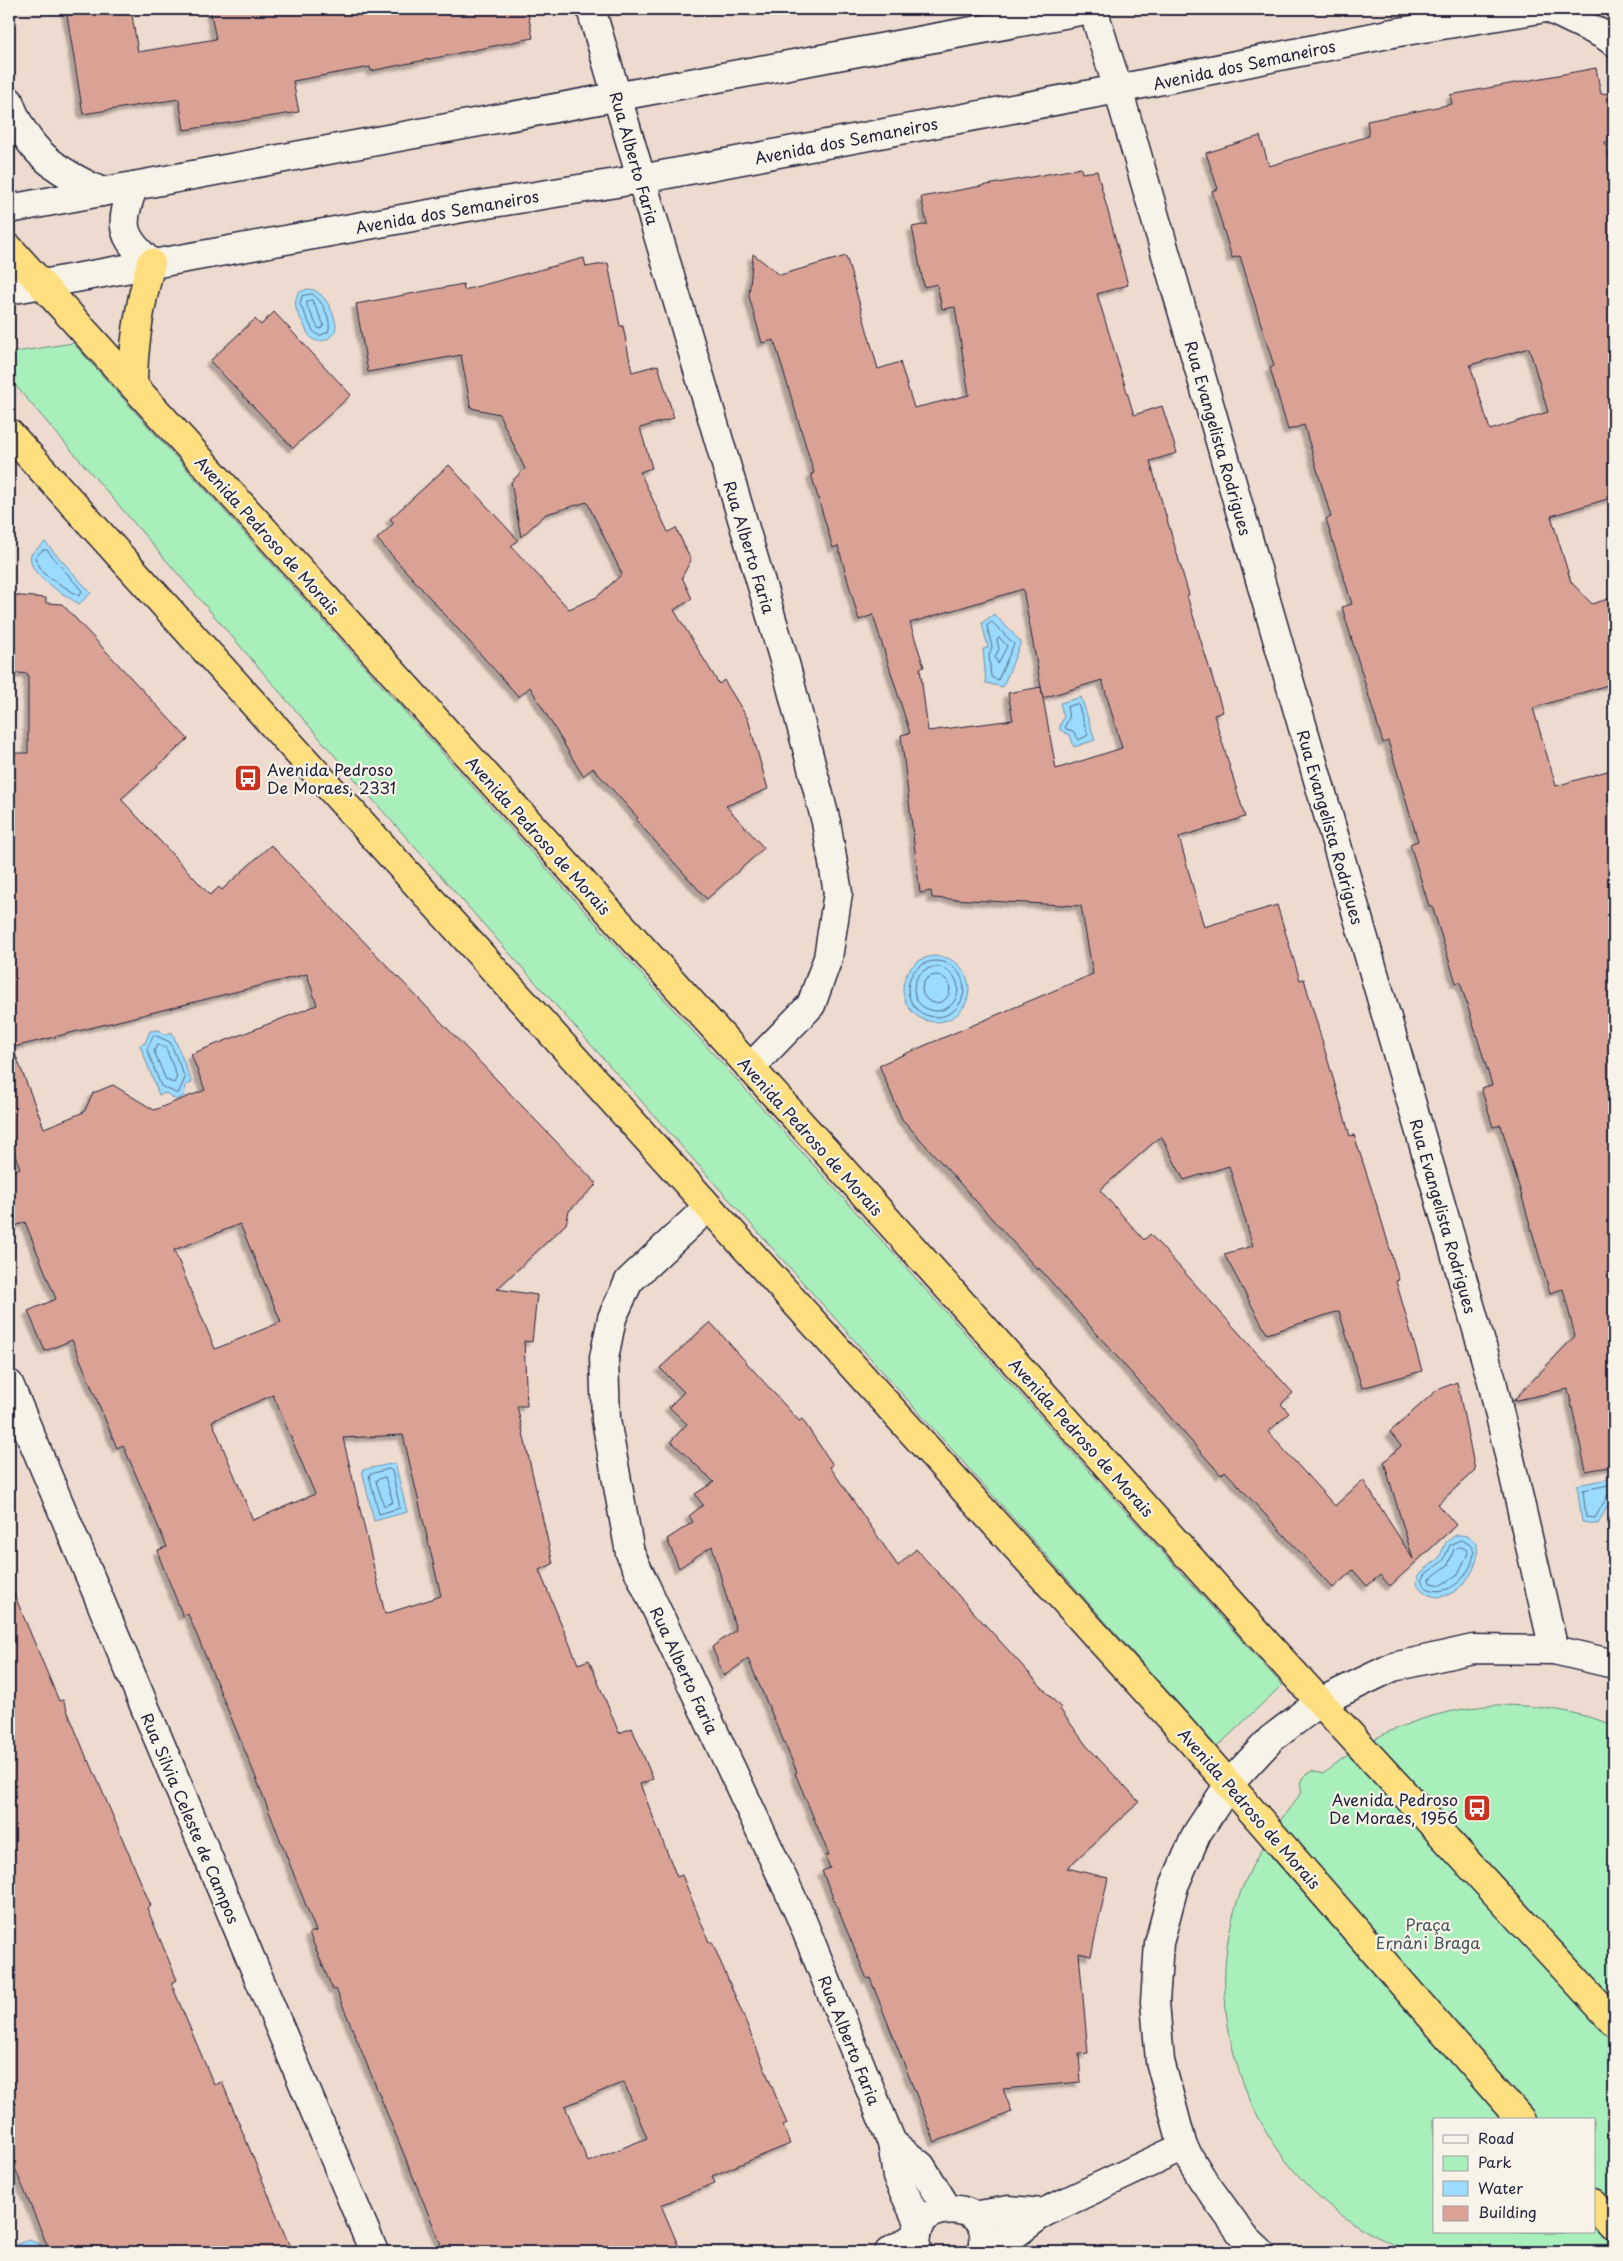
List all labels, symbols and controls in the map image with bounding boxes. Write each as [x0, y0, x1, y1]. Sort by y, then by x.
street label: Avenida dos Semaneiros [1151, 33, 1337, 95]
street label: Rua Alberto Faria [604, 88, 666, 228]
street label: Avenida dos Semaneiros [752, 110, 940, 170]
street label: Avenida dos Semaneiros [353, 183, 541, 239]
street label: Rua Evangelista Rodrigues [1180, 338, 1258, 538]
street label: Avenida Pedroso de Morais [190, 450, 346, 620]
street label: Rua Alberto Faria [718, 478, 782, 616]
street label: Rua Evangelista Rodrigues [1292, 727, 1370, 927]
street label: Avenida Pedroso de Morais [461, 750, 617, 920]
place label: Avenida Pedroso De Moraes, 2331 [267, 757, 396, 799]
bus stop icon: Avenida Pedroso De Moraes, 2331 [233, 763, 263, 793]
street label: Avenida Pedroso de Morais [733, 1051, 889, 1221]
street label: Rua Evangelista Rodrigues [1405, 1116, 1483, 1316]
street label: Avenida Pedroso de Morais [1004, 1352, 1160, 1522]
street label: Rua Alberto Faria [645, 1602, 725, 1738]
street label: Rua Silvia Celeste de Campos [136, 1709, 246, 1927]
street label: Avenida Pedroso de Morais [1173, 1722, 1327, 1894]
place label: Avenida Pedroso De Moraes, 1956 [1329, 1787, 1458, 1829]
bus stop icon: Avenida Pedroso De Moraes, 1956 [1462, 1793, 1492, 1823]
park label: Praça Ernâni Braga [1376, 1912, 1480, 1954]
street label: Rua Alberto Faria [813, 1972, 887, 2108]
legend [1433, 2118, 1596, 2234]
text: Road [1478, 2126, 1514, 2149]
text: Park [1478, 2150, 1512, 2173]
text: Water [1478, 2176, 1523, 2199]
text: Building [1478, 2200, 1537, 2223]

